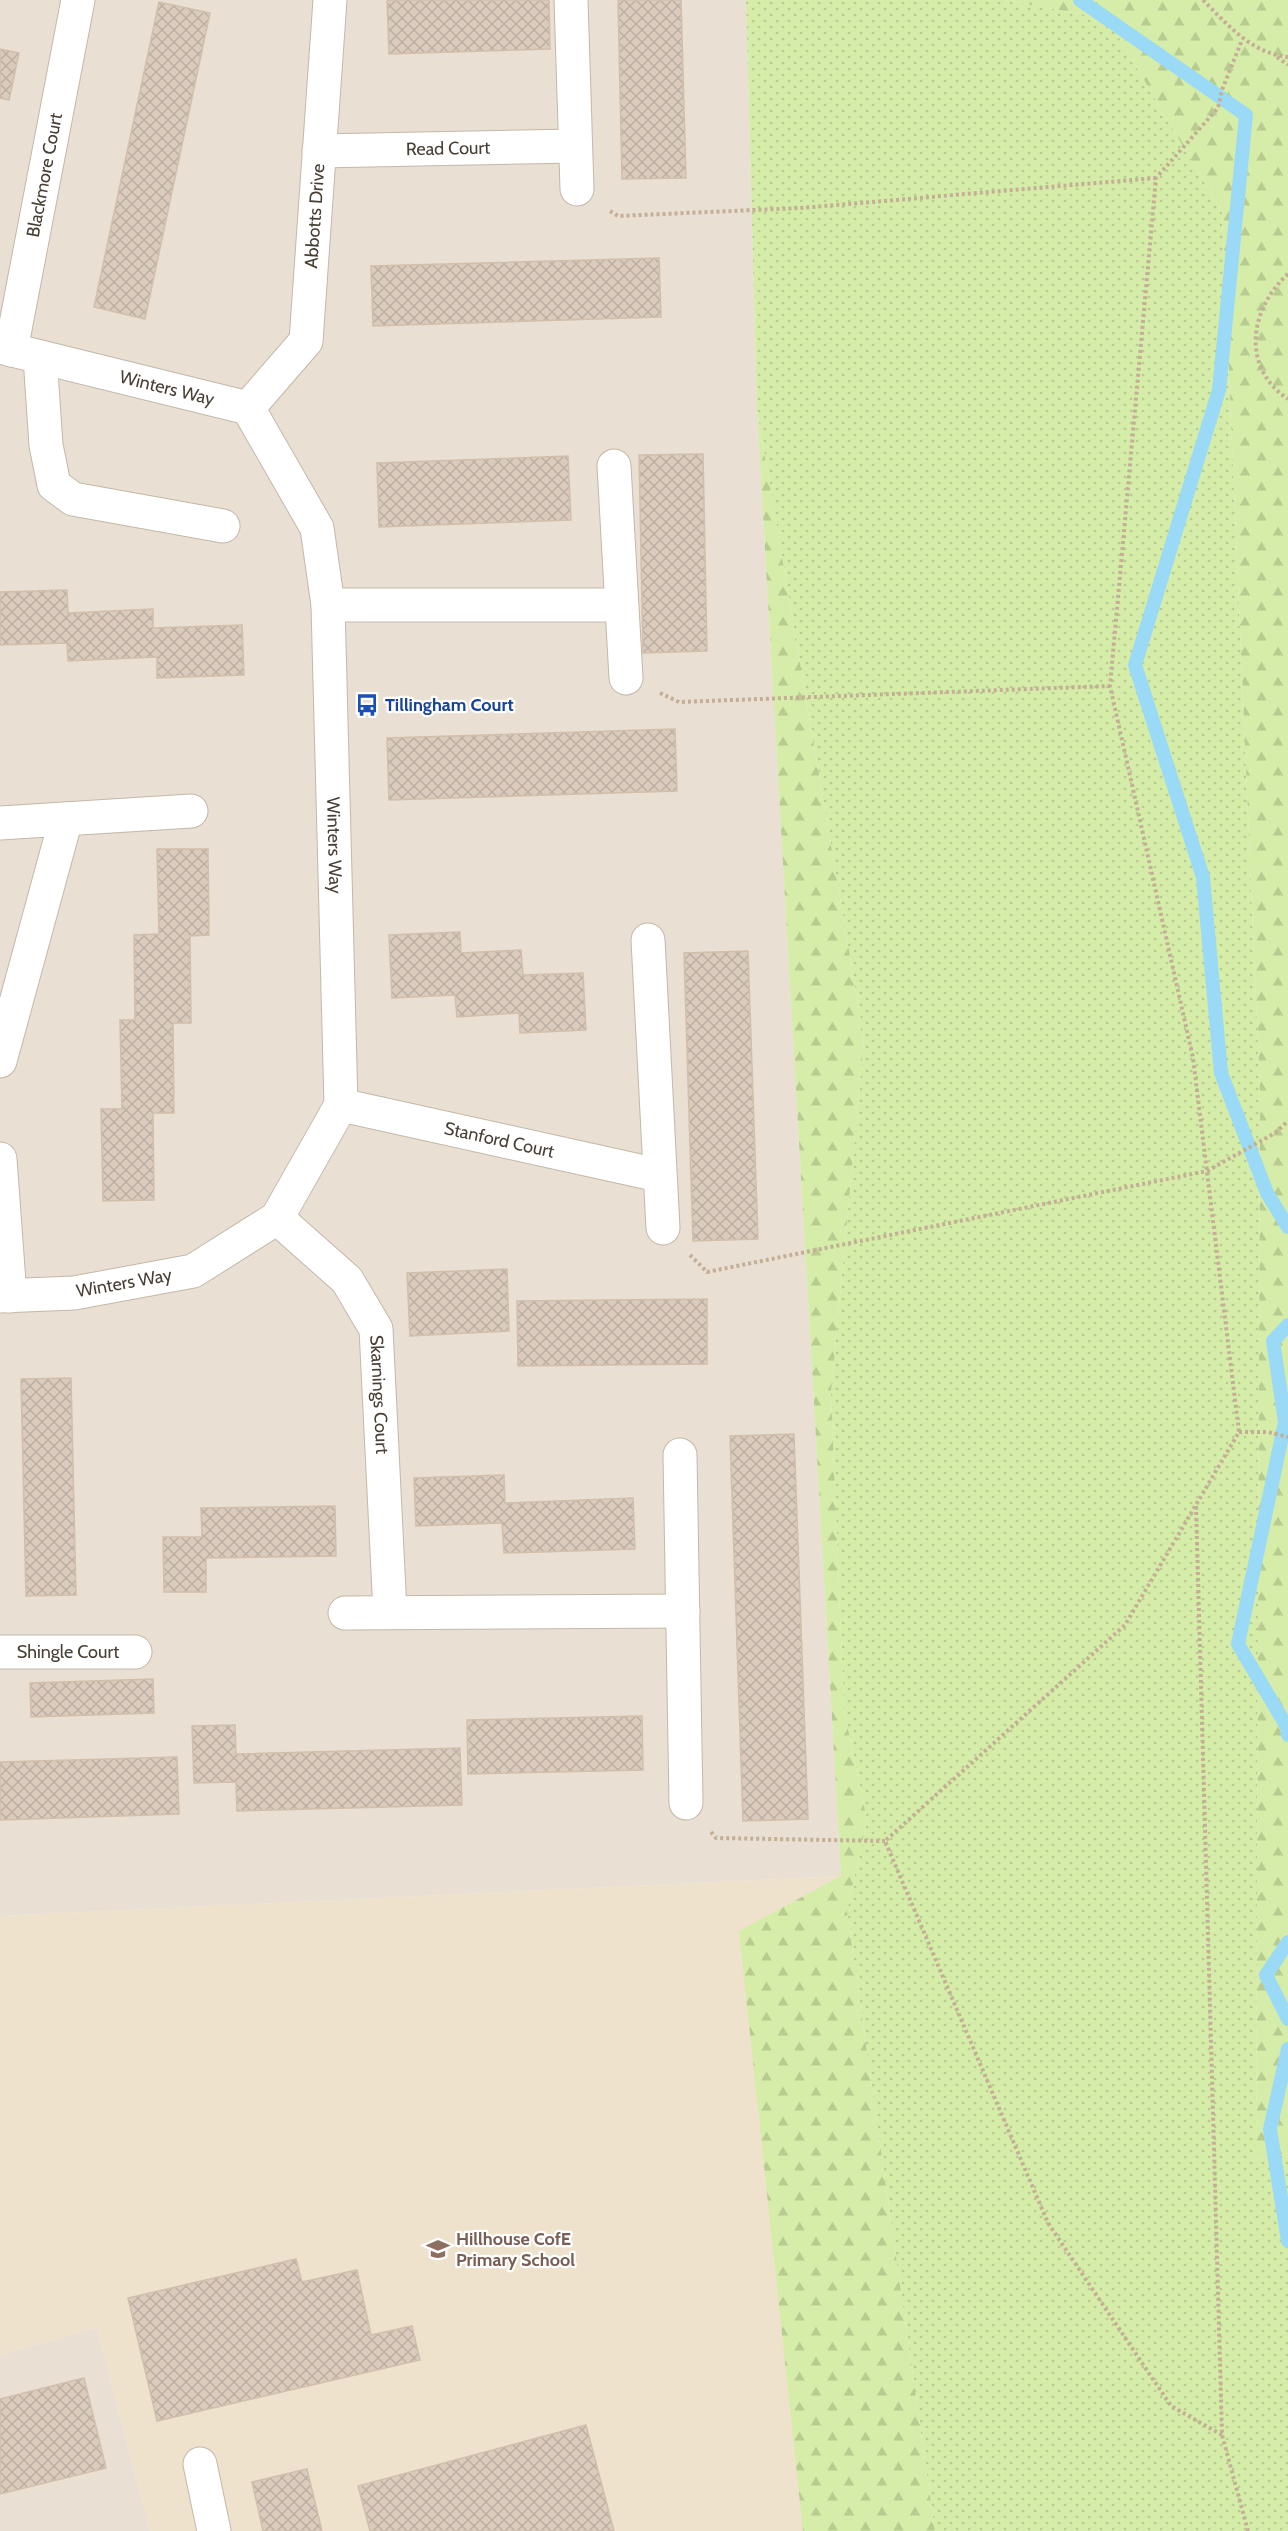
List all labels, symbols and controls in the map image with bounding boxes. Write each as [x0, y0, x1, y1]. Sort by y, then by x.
street label: Blackmore Court [22, 111, 67, 239]
street label: Read Court [406, 137, 490, 160]
street label: Abbotts Drive [300, 163, 329, 269]
street label: Winters Way [117, 366, 217, 410]
bus stop icon: Tillingham Court [354, 692, 380, 718]
place label: Tillingham Court [385, 694, 514, 716]
street label: Winters Way [322, 797, 347, 894]
street label: Stanford Court [442, 1117, 556, 1163]
street label: Winters Way [74, 1264, 174, 1302]
street label: Skarnings Court [365, 1334, 393, 1455]
street label: Shingle Court [17, 1641, 119, 1663]
place label: Hillhouse CofE Primary School [456, 2228, 575, 2271]
school or university icon: Hillhouse CofE Primary School [425, 2236, 451, 2262]

